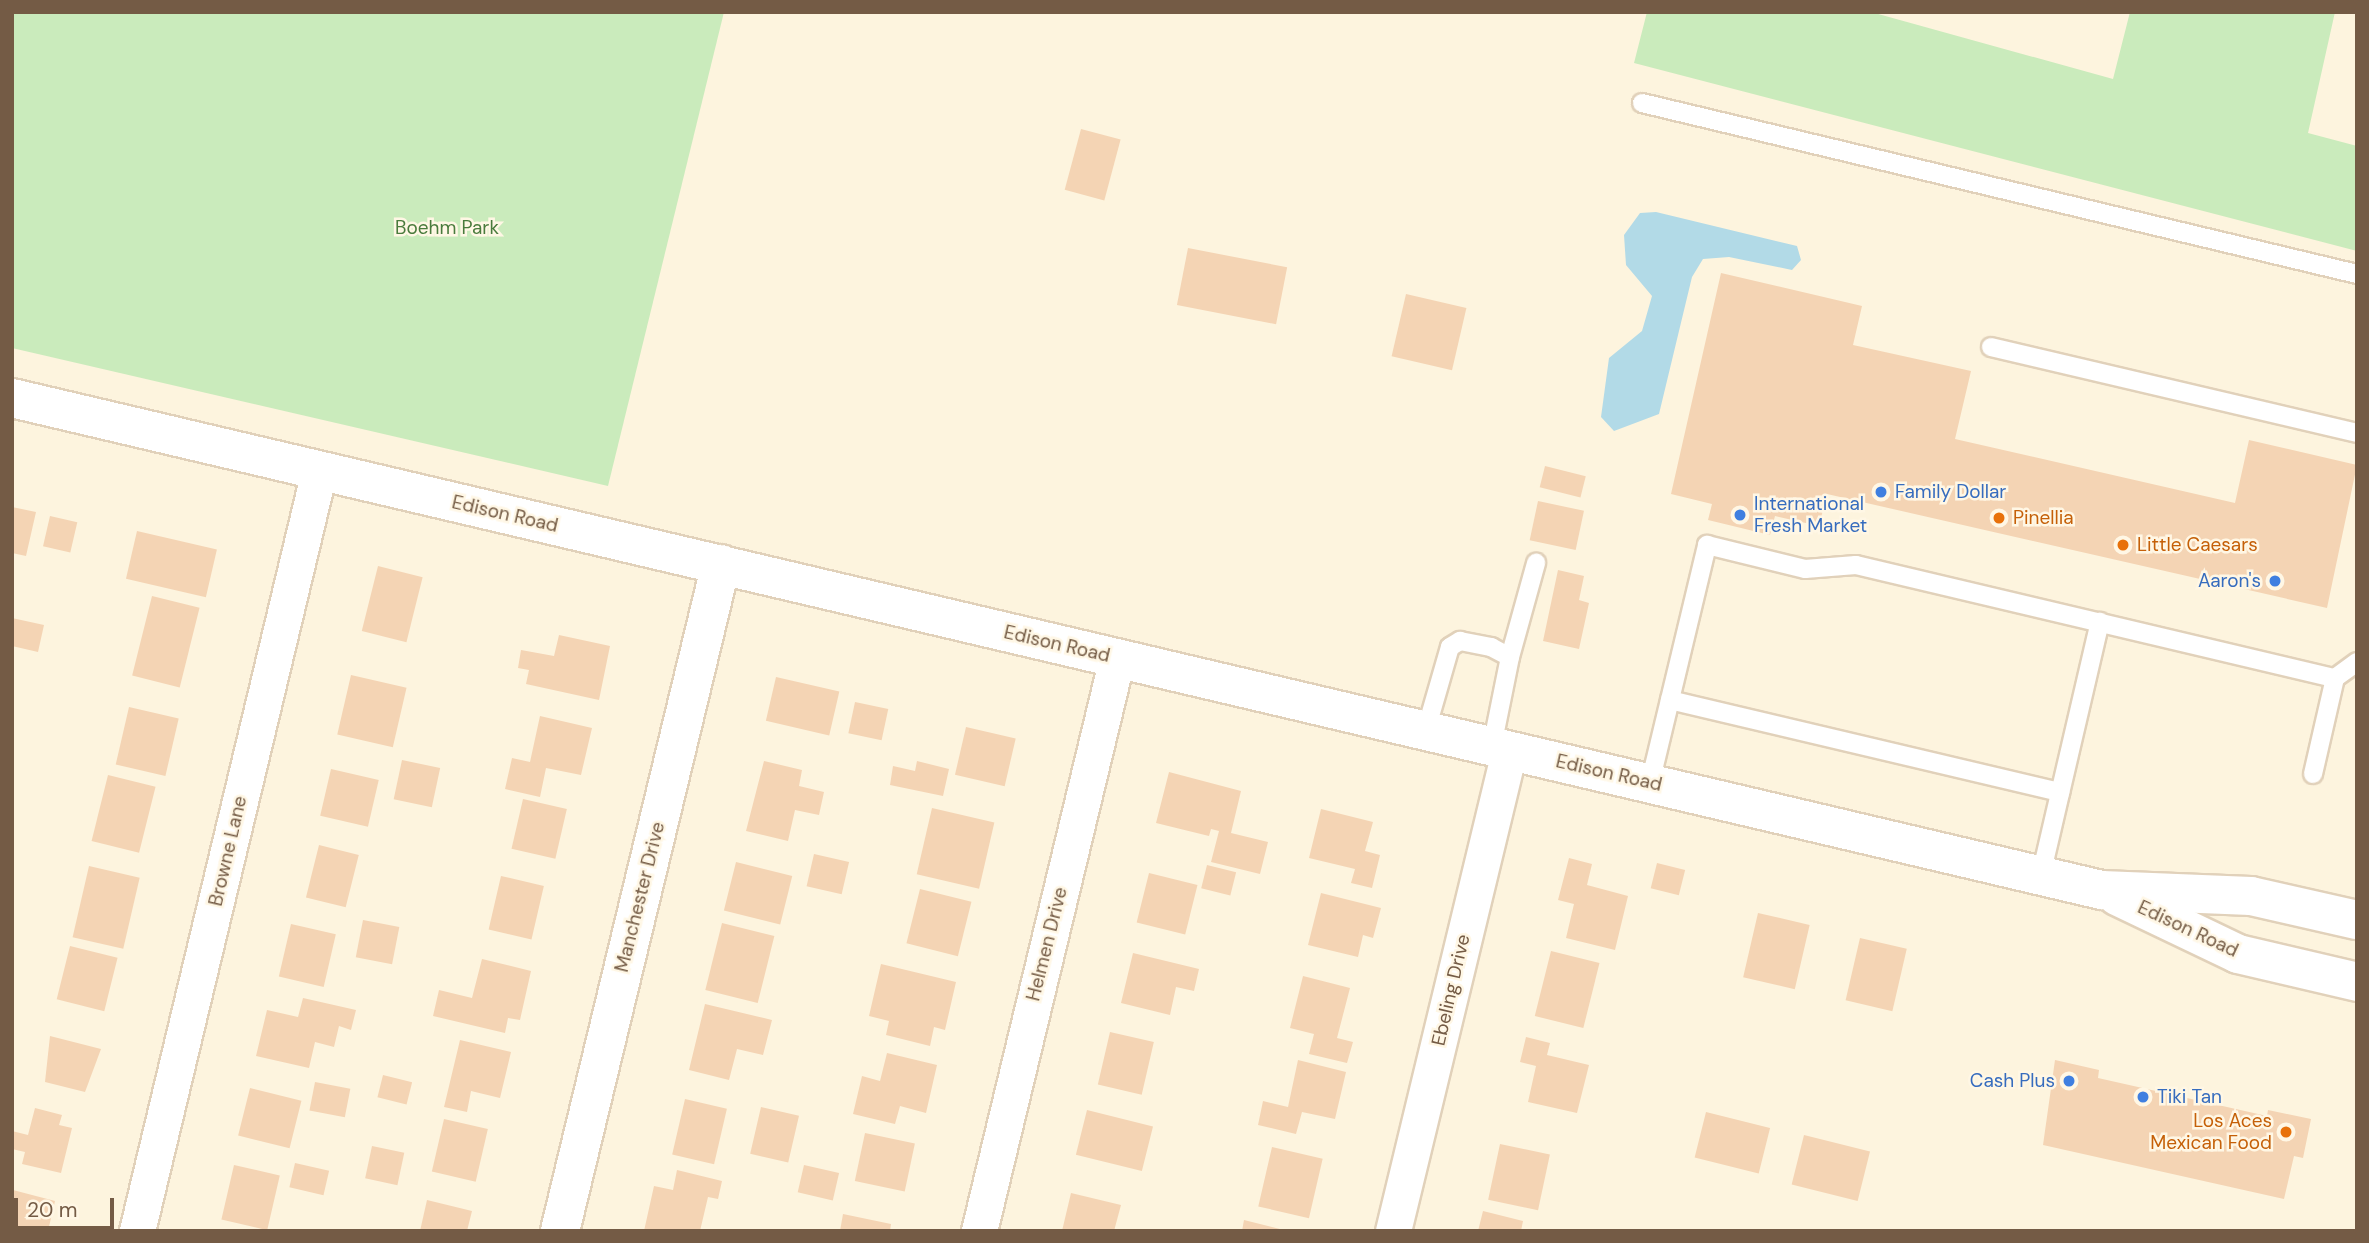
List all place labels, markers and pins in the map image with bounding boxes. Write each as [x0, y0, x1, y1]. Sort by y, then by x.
place label: Family Dollar [1895, 481, 2006, 503]
marker: Family Dollar [1873, 484, 1889, 500]
place label: International Fresh Market [1754, 493, 1867, 537]
marker: International Fresh Market [1732, 507, 1748, 523]
place label: Pinellia [2013, 507, 2074, 529]
marker: Pinellia [1991, 510, 2007, 526]
place label: Little Caesars [2137, 534, 2258, 556]
marker: Little Caesars [2115, 537, 2131, 553]
place label: Aaron's [2198, 570, 2261, 592]
marker: Aaron's [2267, 573, 2283, 589]
place label: Cash Plus [1970, 1070, 2055, 1092]
marker: Cash Plus [2061, 1073, 2077, 1089]
place label: Tiki Tan [2157, 1086, 2222, 1108]
marker: Tiki Tan [2135, 1089, 2151, 1105]
place label: Los Aces Mexican Food [2150, 1110, 2272, 1154]
marker: Los Aces Mexican Food [2278, 1124, 2294, 1140]

